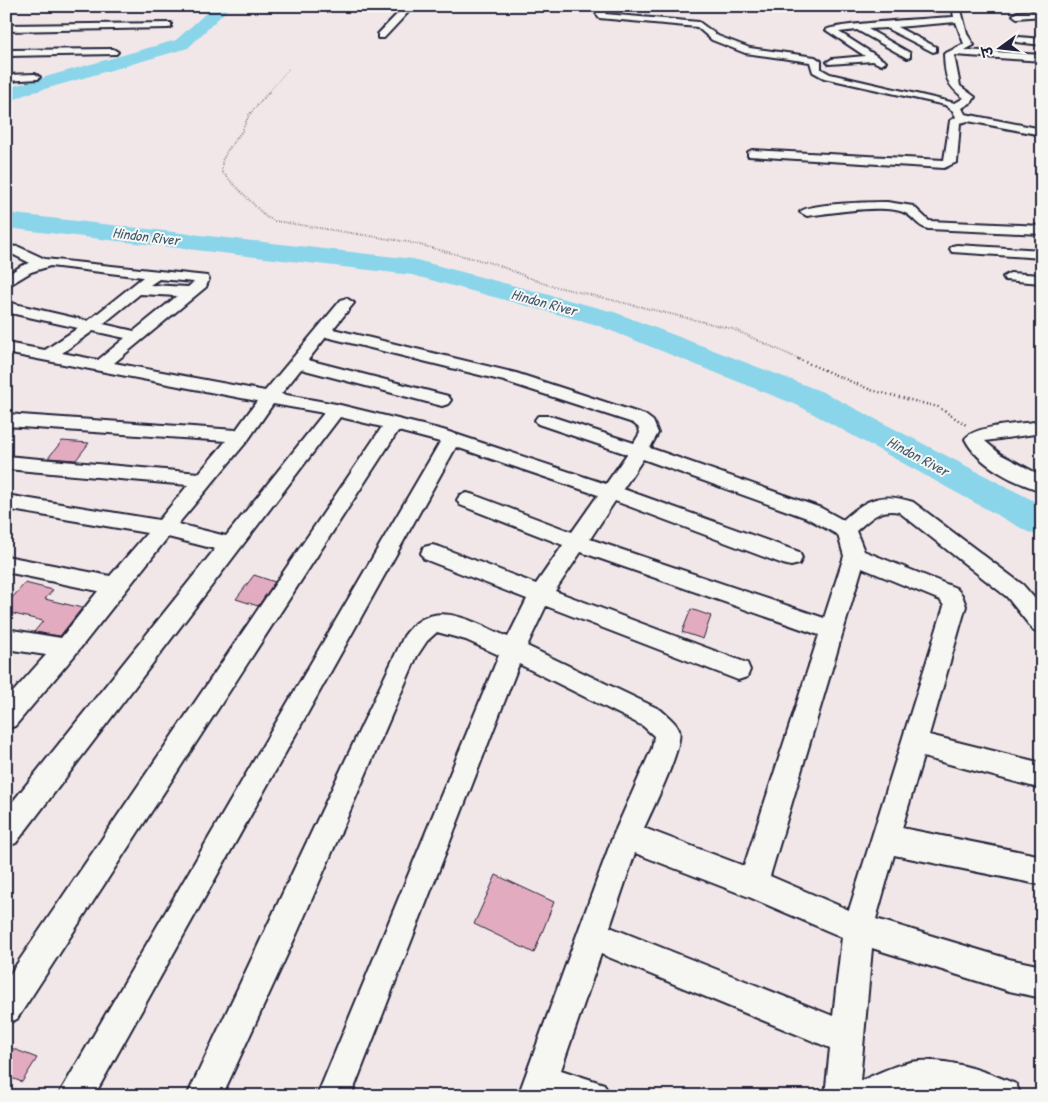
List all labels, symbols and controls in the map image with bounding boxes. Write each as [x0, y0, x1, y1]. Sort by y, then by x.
north arrow [976, 22, 1026, 72]
text: उ [976, 43, 998, 60]
water label: Hindon River [111, 221, 183, 251]
water label: Hindon River [509, 283, 581, 321]
water label: Hindon River [883, 431, 955, 482]

